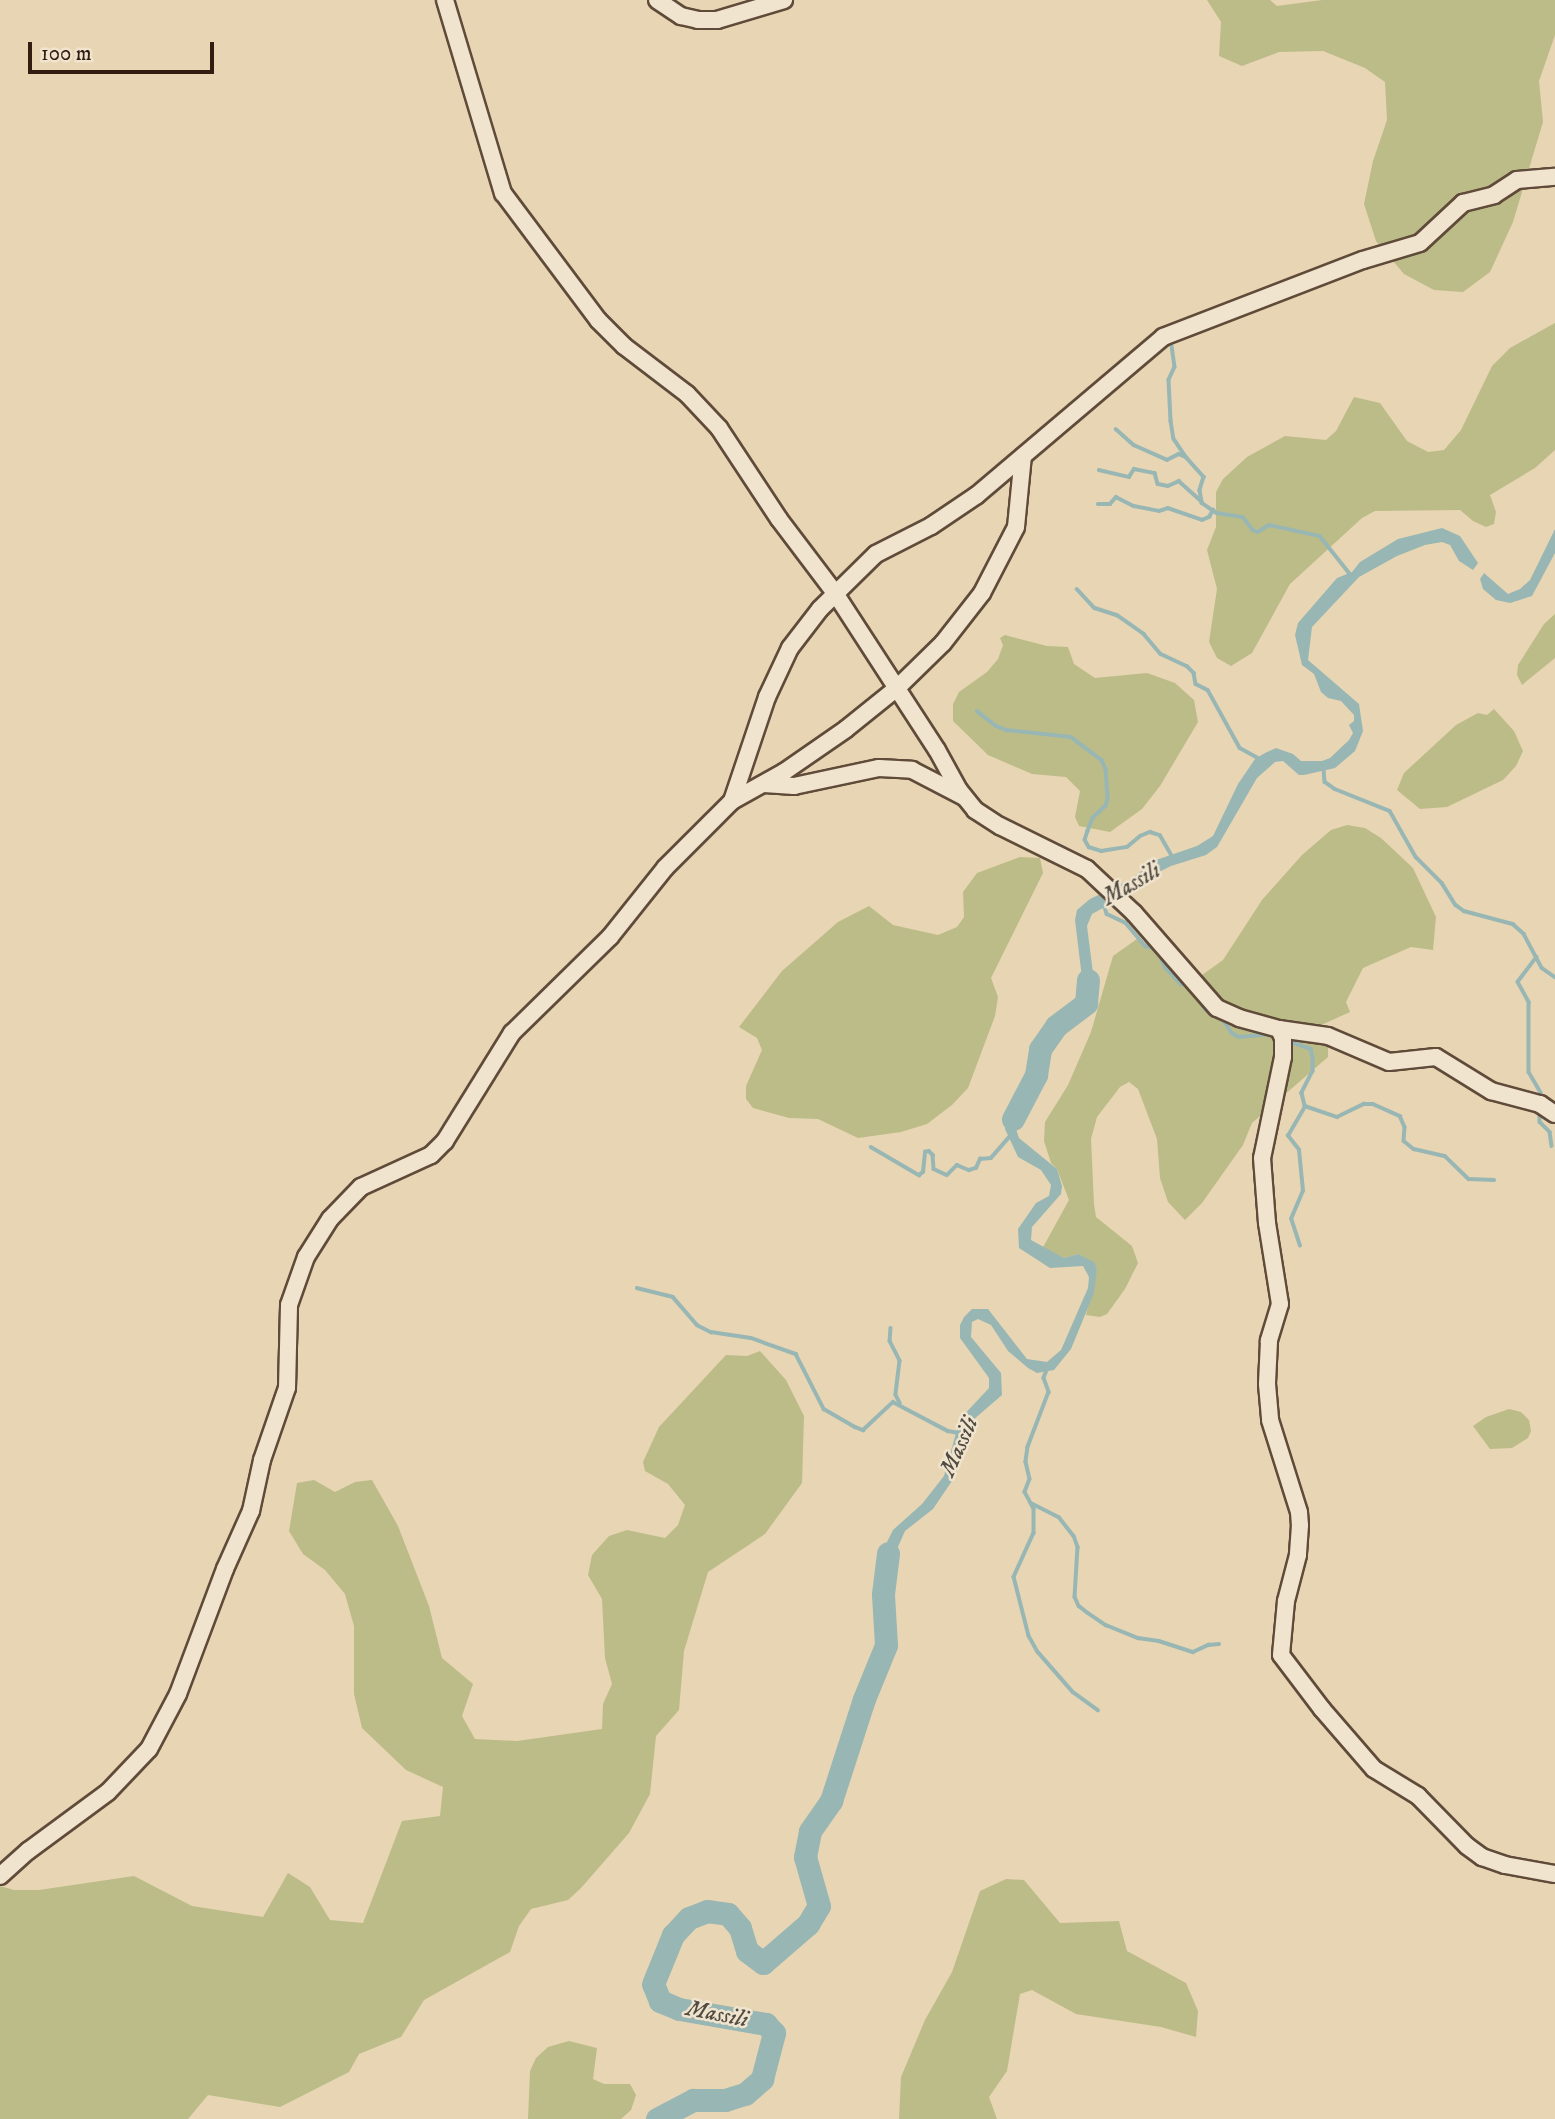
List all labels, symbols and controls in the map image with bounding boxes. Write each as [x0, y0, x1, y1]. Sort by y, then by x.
scale bar [32, 28, 217, 72]
text: 100 m [41, 41, 92, 67]
water label: Massili [1098, 857, 1166, 913]
water label: Massili [935, 1413, 985, 1481]
water label: Massili [684, 1995, 750, 2035]

